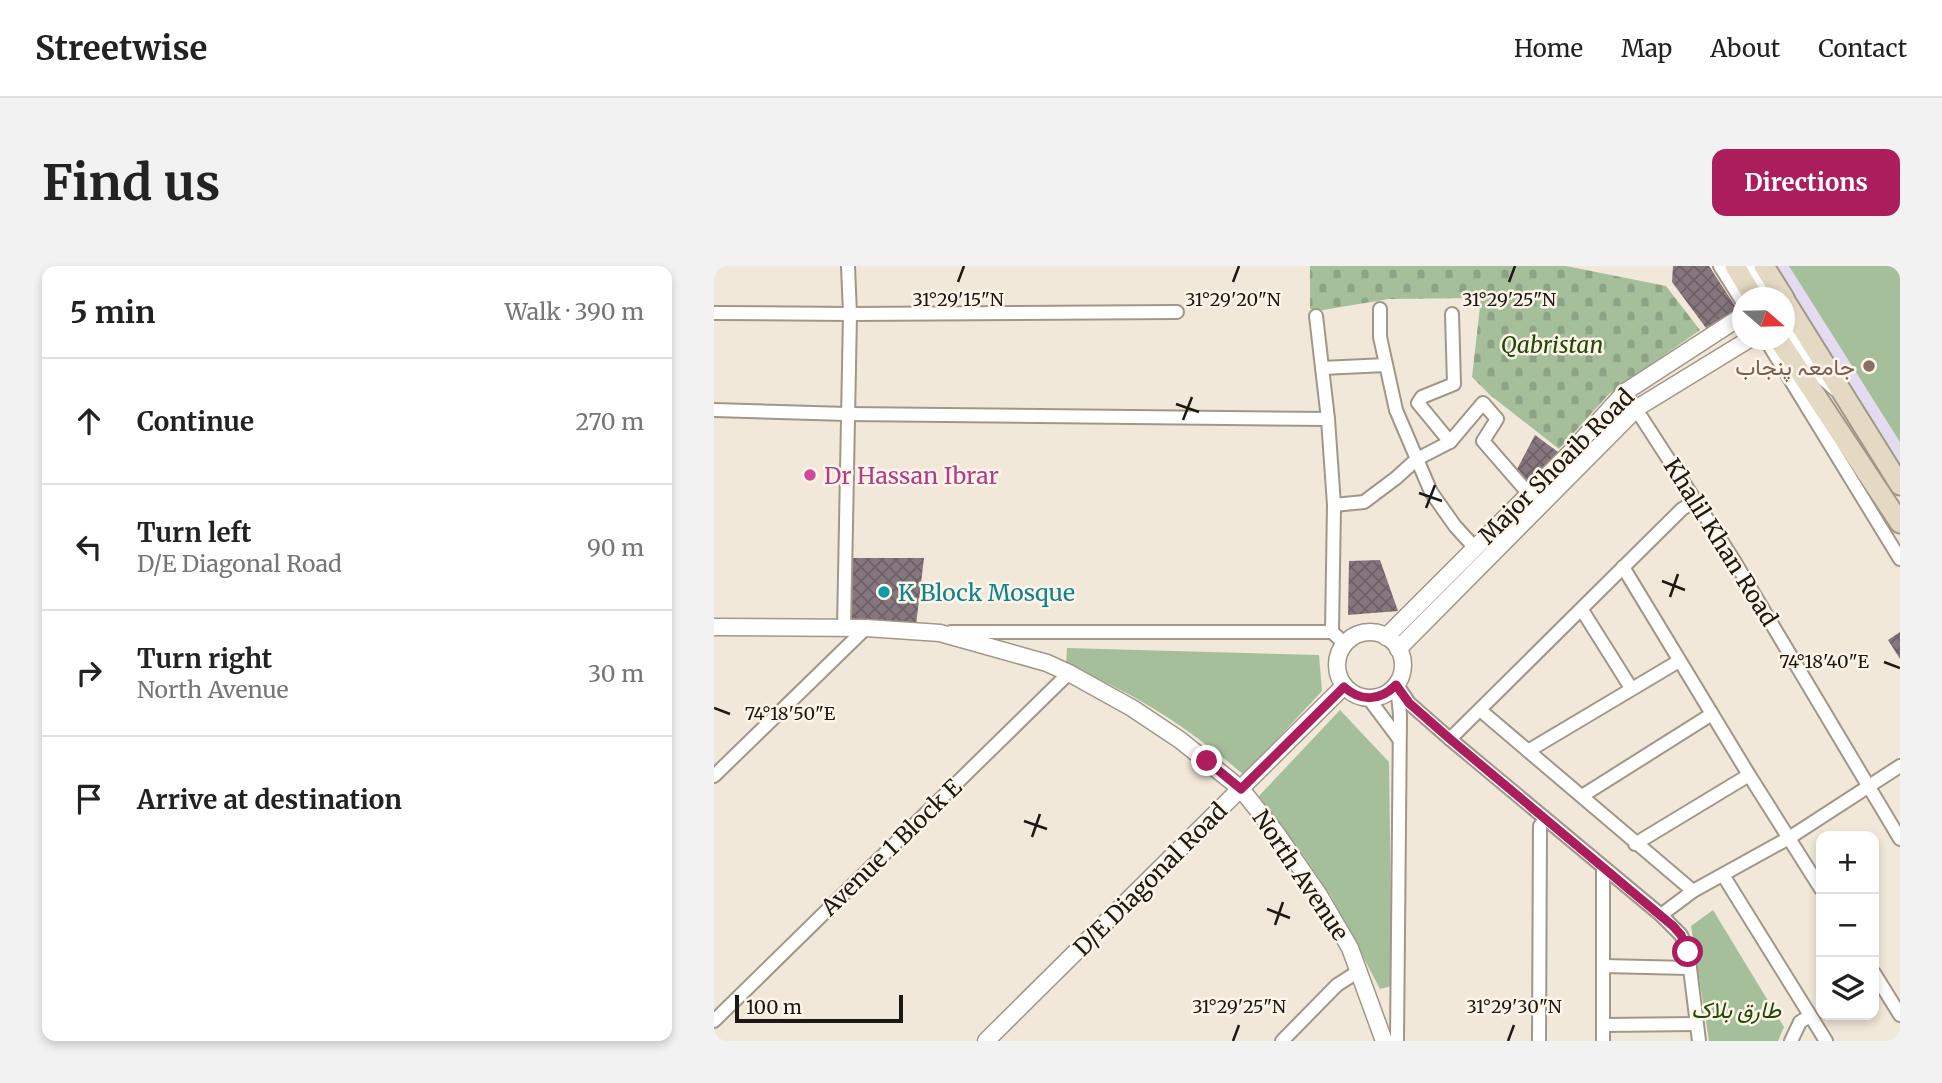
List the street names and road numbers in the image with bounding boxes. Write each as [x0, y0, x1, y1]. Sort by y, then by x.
street label: Major Shoaib Road [1472, 382, 1640, 550]
street label: Khalil Khan Road [1658, 453, 1784, 631]
street label: Avenue 1 Block E [814, 772, 968, 922]
street label: D/E Diagonal Road [1067, 796, 1233, 962]
street label: North Avenue [1247, 804, 1355, 946]

